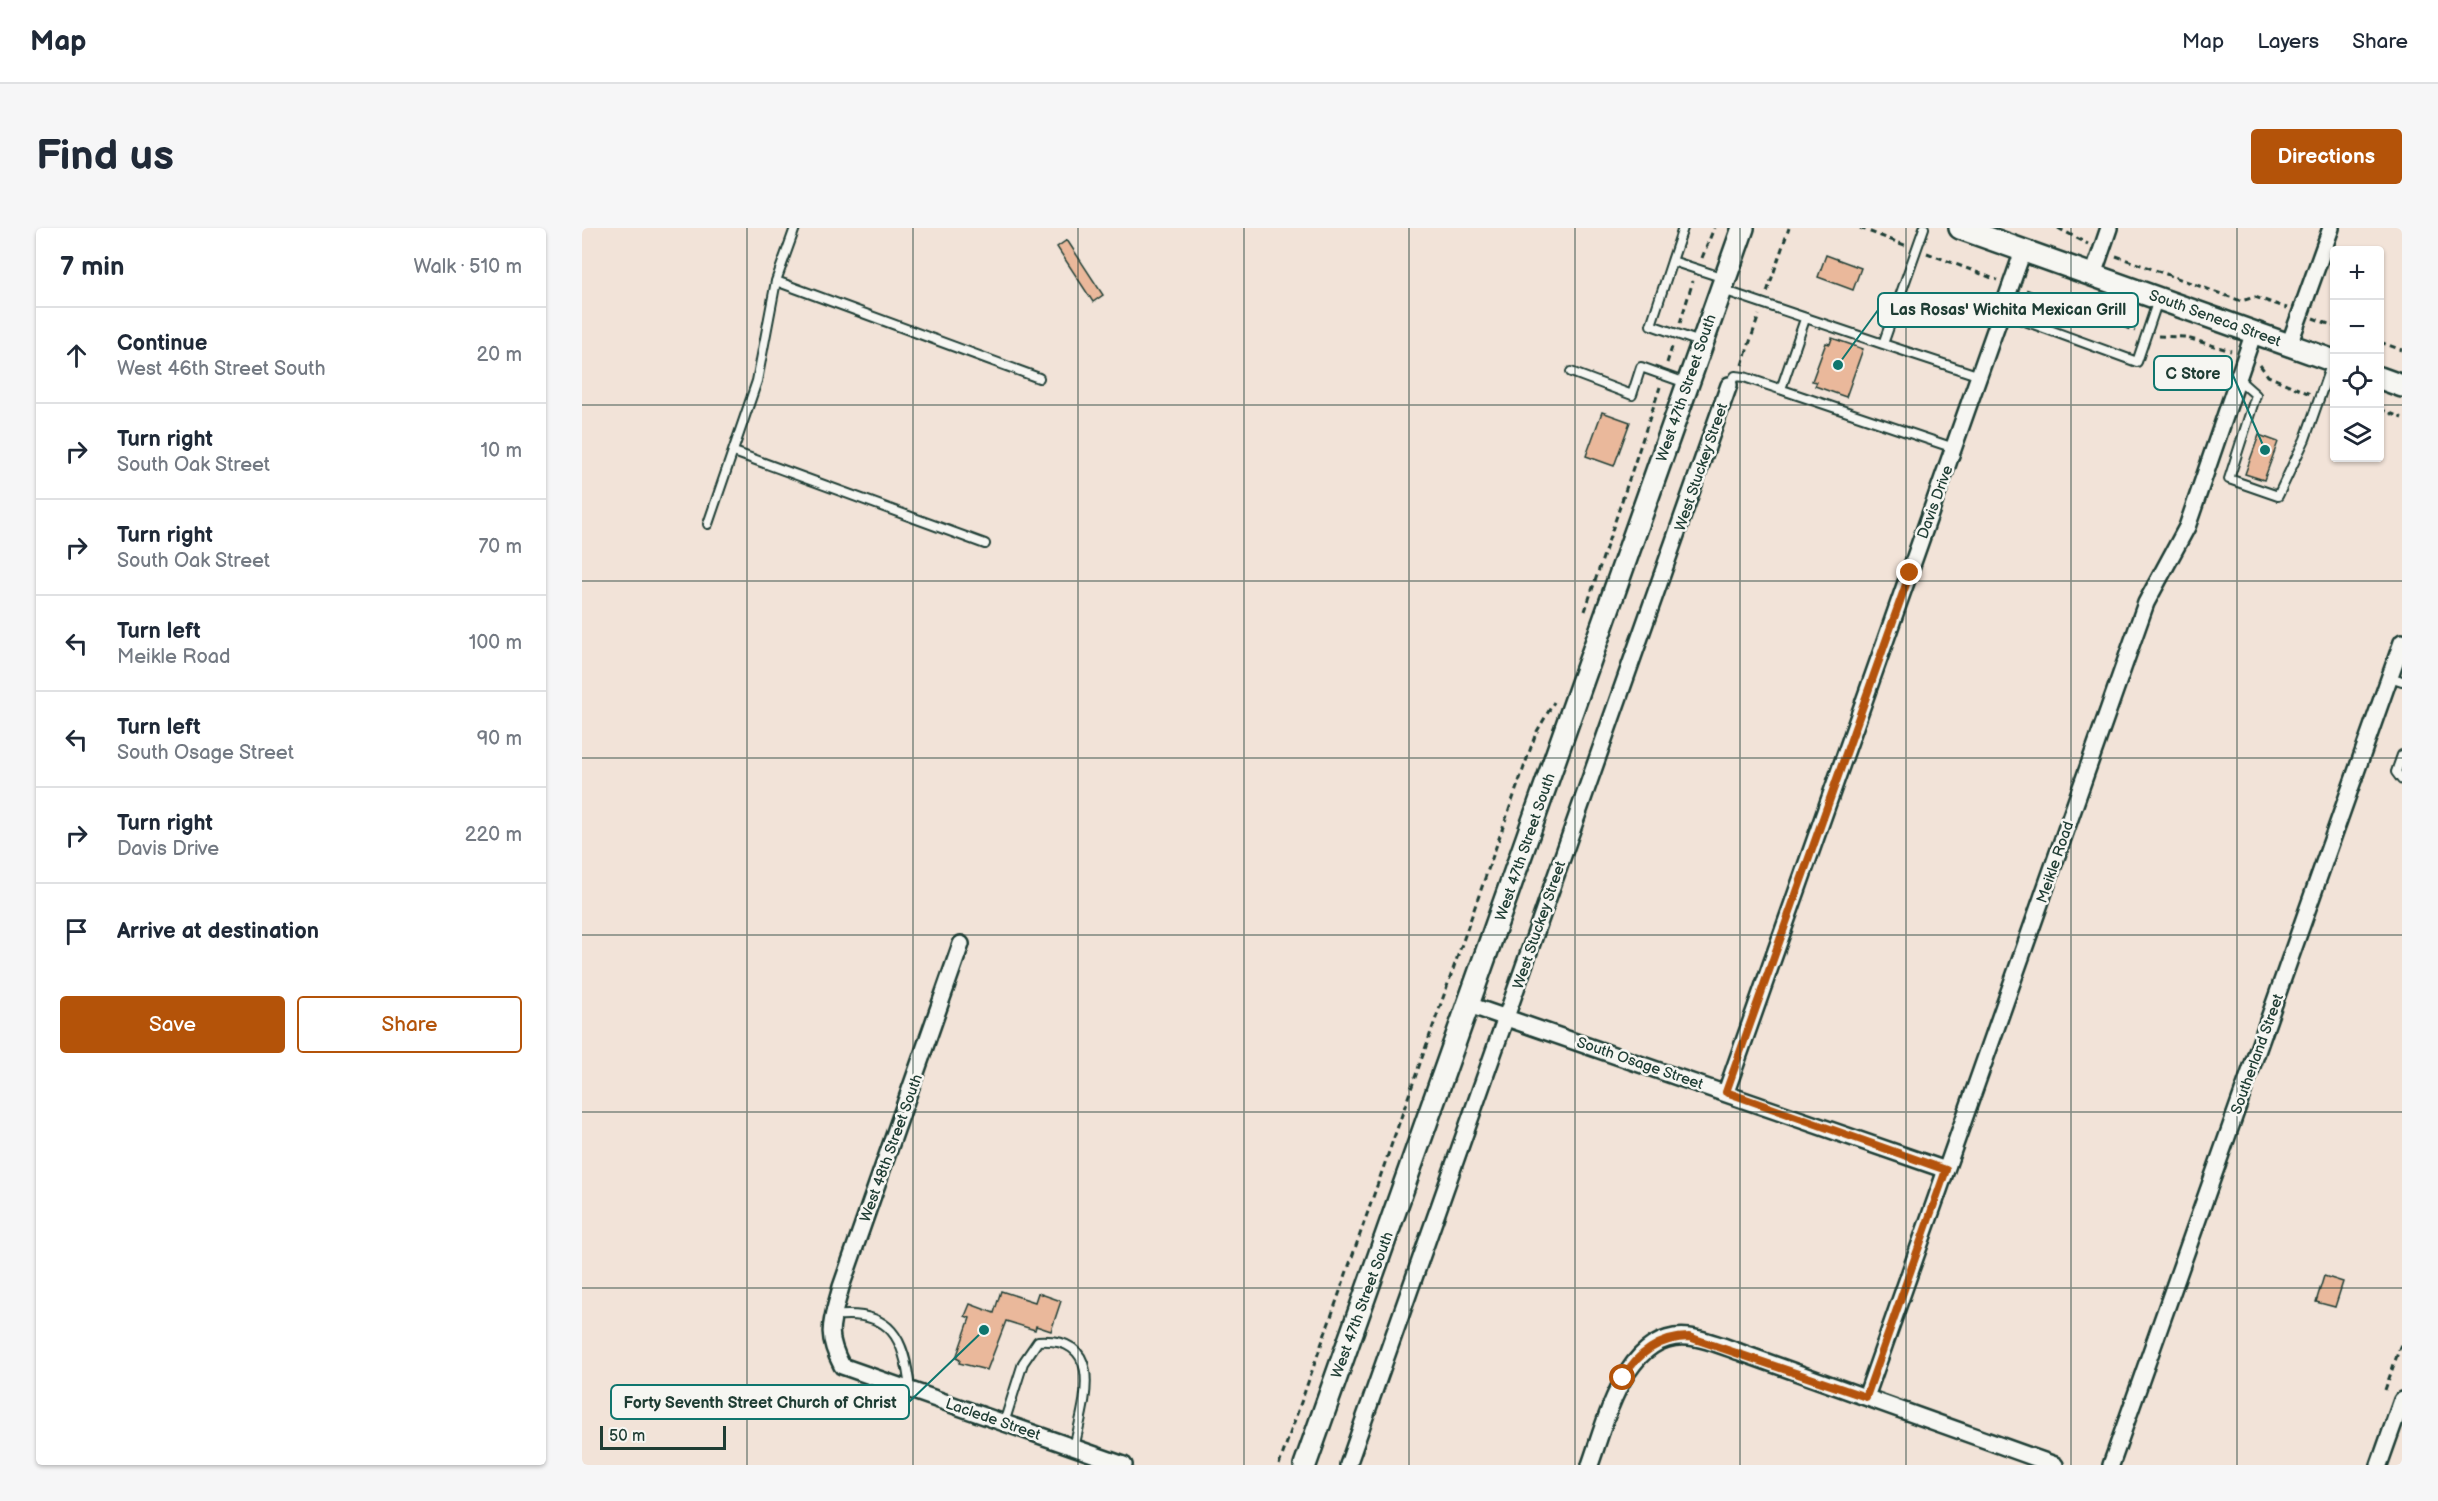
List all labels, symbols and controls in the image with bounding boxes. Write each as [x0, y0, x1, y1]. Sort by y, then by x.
text: Map [30, 25, 86, 58]
text: Map [2182, 29, 2224, 54]
text: Layers [2257, 29, 2319, 54]
text: Share [2352, 29, 2408, 54]
button: Directions [2251, 129, 2402, 184]
text: Find us [36, 131, 174, 182]
map controls [2330, 246, 2384, 462]
button: + [2330, 246, 2384, 300]
text: 7 min [60, 252, 124, 283]
text: Walk · 510 m [413, 255, 522, 279]
street label: South Seneca Street [2146, 286, 2284, 351]
callout: Las Rosas' Wichita Mexican Grill [1878, 293, 2138, 327]
button: − [2330, 300, 2384, 354]
text: Las Rosas' Wichita Mexican Grill [1890, 301, 2126, 320]
street label: West 47th Street South [1652, 312, 1721, 464]
text: Continue [117, 330, 207, 357]
icon: ahead [60, 339, 93, 372]
text: 20 m [477, 343, 522, 367]
button: locate [2330, 354, 2384, 408]
callout: C Store [2154, 356, 2232, 390]
text: West 46th Street South [117, 357, 326, 381]
text: C Store [2166, 365, 2220, 384]
street label: West Stuckey Street [1671, 400, 1732, 534]
button: layers [2330, 408, 2384, 462]
text: Turn right [117, 426, 213, 453]
icon: right [60, 435, 93, 468]
text: 10 m [481, 439, 522, 463]
text: South Oak Street [117, 453, 270, 477]
street label: Davis Drive [1913, 463, 1958, 541]
text: Turn right [117, 522, 213, 549]
icon: right [60, 531, 93, 564]
text: 70 m [478, 535, 522, 559]
text: South Oak Street [117, 549, 270, 573]
route end [1896, 559, 1922, 585]
text: Turn left [117, 618, 201, 645]
icon: left [60, 627, 93, 660]
text: 100 m [469, 631, 522, 655]
text: Meikle Road [117, 645, 231, 669]
text: Turn left [117, 714, 201, 741]
icon: left [60, 723, 93, 756]
text: 90 m [477, 727, 522, 751]
text: South Osage Street [117, 741, 294, 765]
street label: West 47th Street South [1491, 771, 1560, 923]
text: Turn right [117, 810, 213, 837]
icon: right [60, 819, 93, 852]
street label: Meikle Road [2033, 819, 2078, 906]
text: 220 m [465, 823, 522, 847]
text: Davis Drive [117, 837, 219, 861]
street label: West Stuckey Street [1509, 858, 1570, 992]
icon: arrive [60, 915, 93, 948]
text: Arrive at destination [117, 918, 319, 945]
street label: Southerland Street [2227, 991, 2288, 1117]
button: Save [60, 996, 285, 1053]
button: Share [297, 996, 522, 1053]
street label: South Osage Street [1574, 1033, 1706, 1094]
street label: West 48th Street South [856, 1072, 927, 1225]
street label: West 47th Street South [1327, 1229, 1398, 1381]
route start [1609, 1364, 1635, 1390]
callout: Forty Seventh Street Church of Christ [611, 1385, 909, 1419]
text: Forty Seventh Street Church of Christ [623, 1394, 897, 1413]
street label: Laclede Street [943, 1394, 1043, 1445]
scale bar [600, 1423, 726, 1450]
text: 50 m [609, 1427, 645, 1446]

